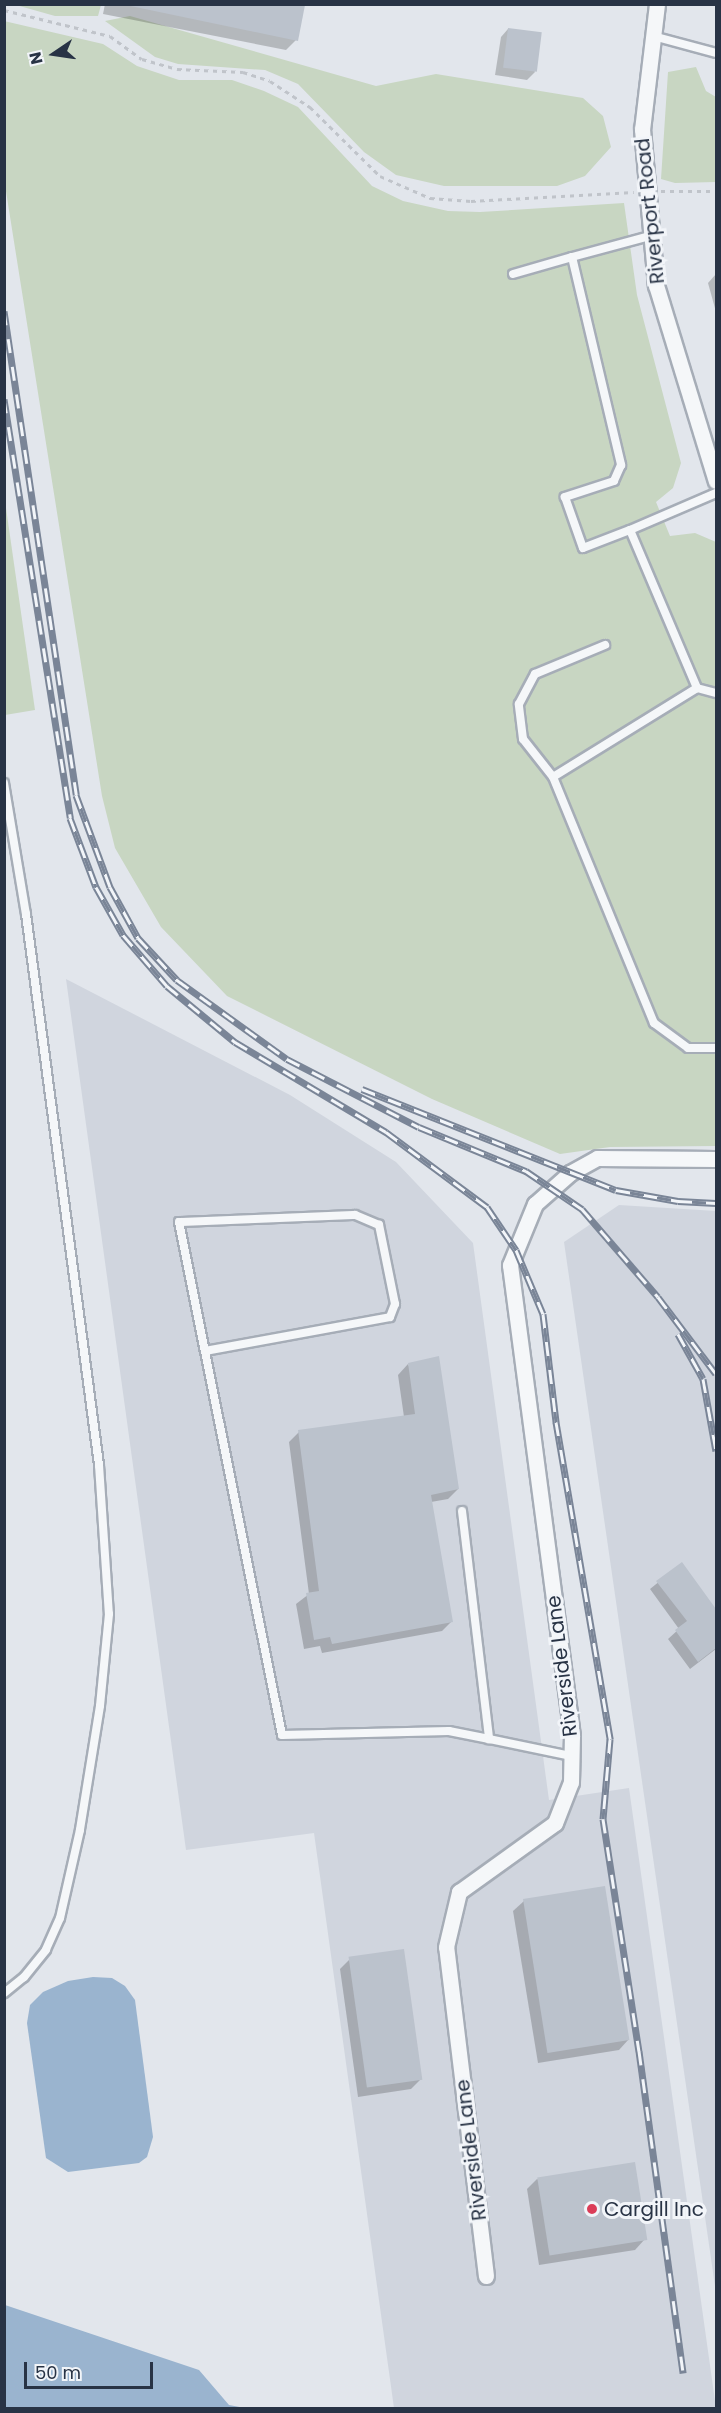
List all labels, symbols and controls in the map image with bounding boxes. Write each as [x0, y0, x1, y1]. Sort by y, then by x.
north arrow [24, 24, 84, 84]
text: N [23, 50, 49, 67]
street label: Riverport Road [630, 137, 670, 285]
street label: Riverside Lane [541, 1594, 583, 1738]
street label: Riverside Lane [450, 2078, 492, 2222]
place label: Cargill Inc [604, 2197, 704, 2221]
marker: Cargill Inc [585, 2202, 599, 2216]
scale bar [27, 2350, 156, 2388]
text: 50 m [35, 2360, 81, 2385]

